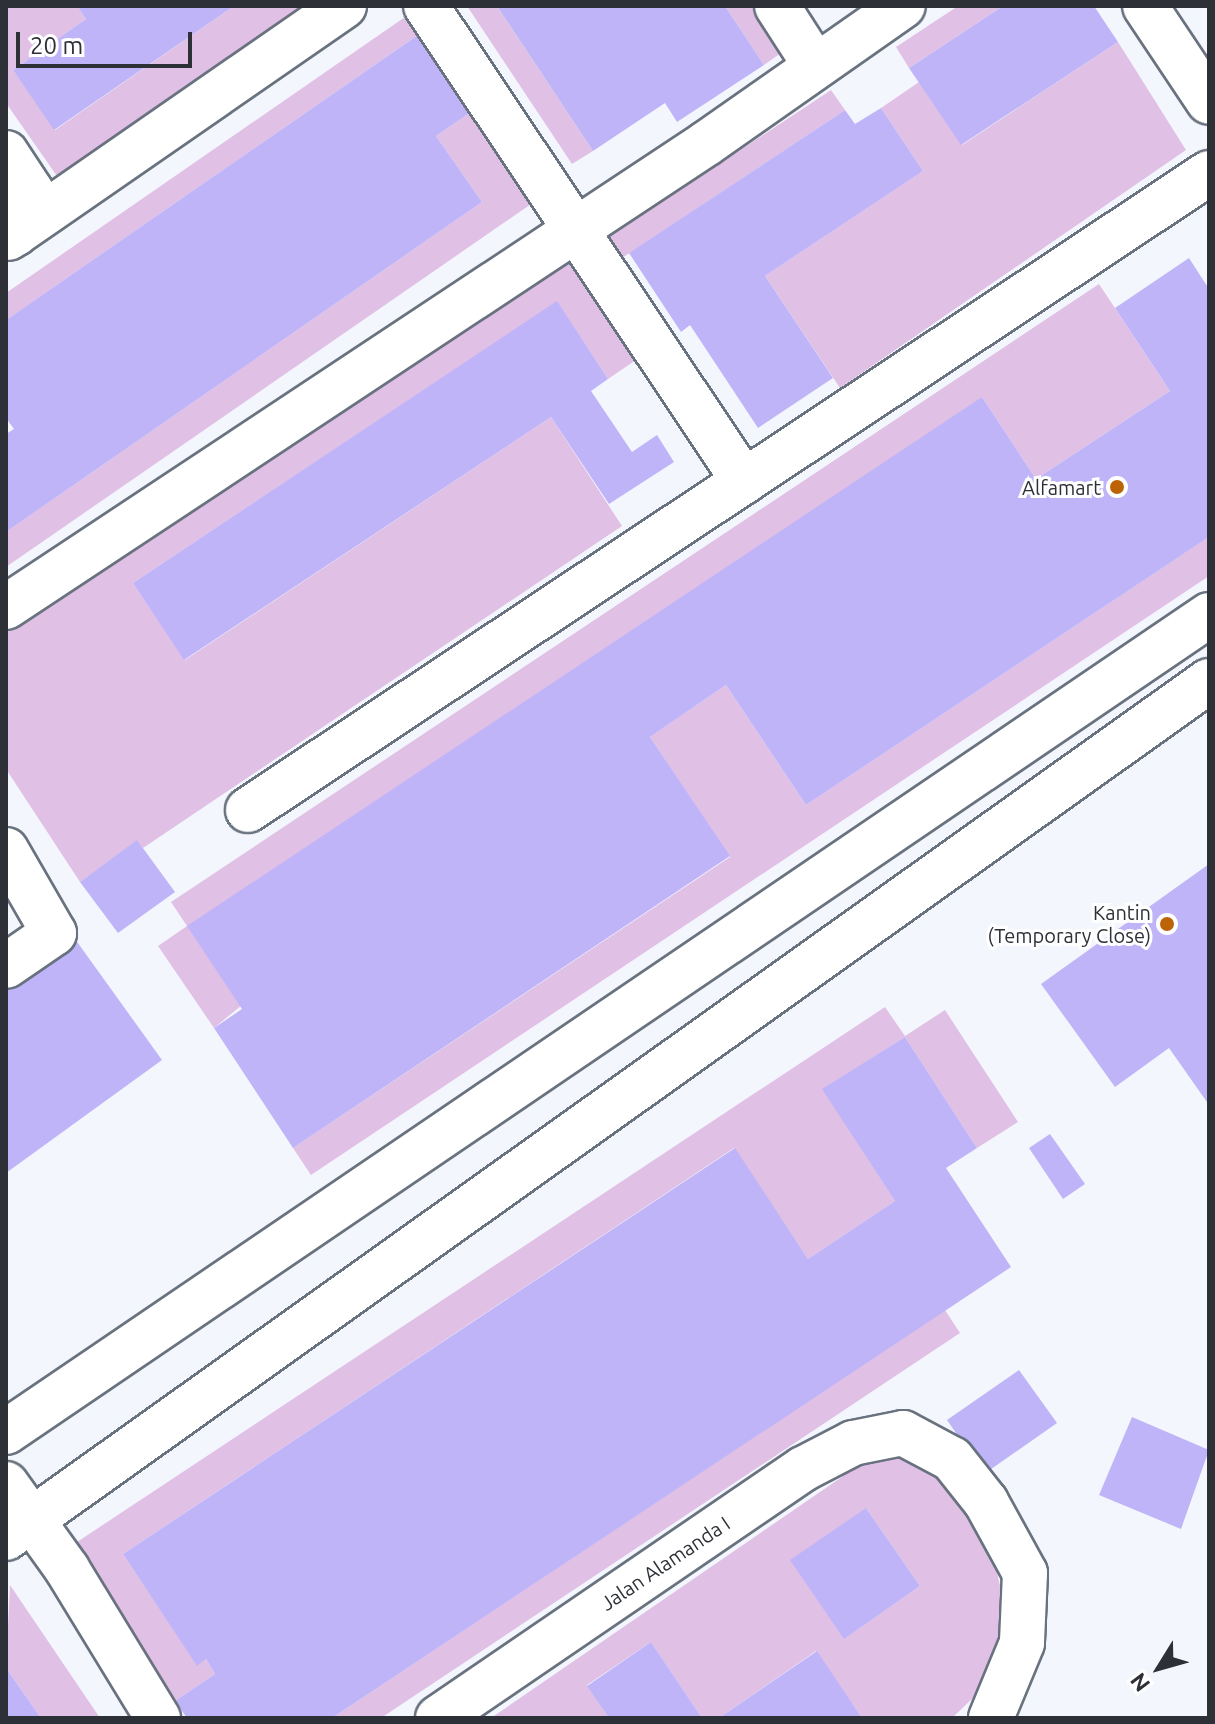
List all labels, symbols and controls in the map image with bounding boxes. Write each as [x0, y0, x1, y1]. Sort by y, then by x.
scale bar [20, 16, 196, 66]
text: 20 m [30, 32, 83, 59]
place label: Alfamart [1022, 475, 1101, 499]
marker: Alfamart [1108, 478, 1126, 496]
place label: Kantin (Temporary Close) [988, 900, 1151, 947]
marker: Kantin (Temporary Close) [1158, 915, 1176, 933]
street label: Jalan Alamanda I [596, 1511, 734, 1615]
north arrow [1119, 1628, 1199, 1708]
text: N [1125, 1669, 1154, 1697]

